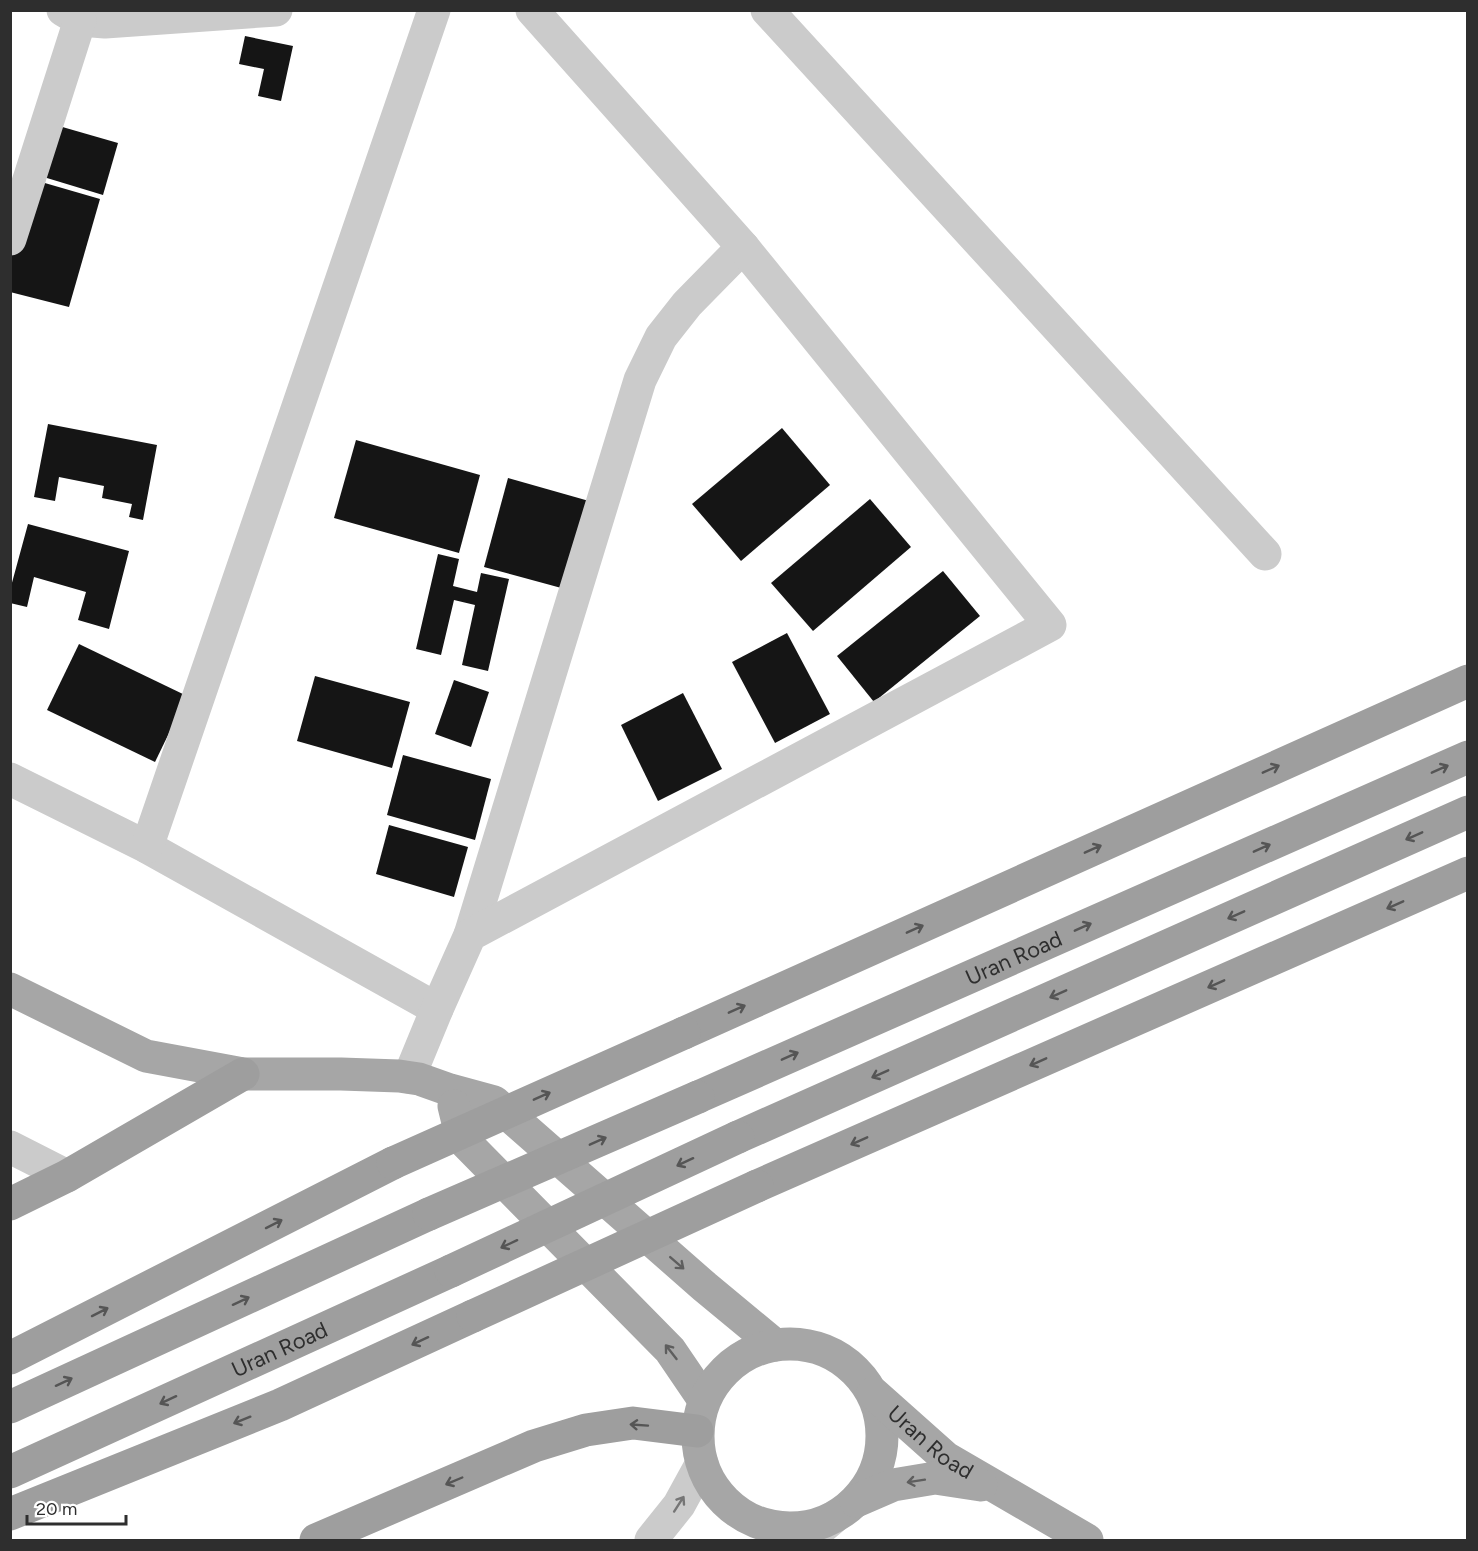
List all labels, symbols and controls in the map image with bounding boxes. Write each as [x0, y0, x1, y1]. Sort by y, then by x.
one-way arrow [1262, 763, 1280, 775]
one-way arrow [1431, 763, 1449, 774]
one-way arrow [1405, 831, 1423, 842]
one-way arrow [1252, 842, 1270, 853]
one-way arrow [1084, 843, 1102, 854]
one-way arrow [1386, 900, 1404, 912]
one-way arrow [1227, 910, 1246, 921]
one-way arrow [1074, 920, 1092, 932]
one-way arrow [906, 923, 924, 934]
street label: Uran Road [961, 925, 1066, 991]
one-way arrow [1208, 979, 1226, 990]
one-way arrow [1049, 990, 1067, 1001]
one-way arrow [728, 1002, 746, 1014]
one-way arrow [780, 1050, 798, 1062]
one-way arrow [1029, 1057, 1047, 1069]
one-way arrow [871, 1069, 889, 1080]
one-way arrow [533, 1090, 551, 1101]
one-way arrow [588, 1135, 606, 1146]
one-way arrow [851, 1136, 869, 1147]
one-way arrow [677, 1156, 695, 1168]
one-way arrow [264, 1217, 282, 1229]
one-way arrow [500, 1239, 518, 1251]
one-way arrow [670, 1256, 685, 1270]
one-way arrow [231, 1295, 249, 1306]
one-way arrow [91, 1306, 109, 1318]
street label: Uran Road [227, 1316, 332, 1383]
one-way arrow [412, 1335, 430, 1347]
one-way arrow [664, 1344, 677, 1360]
one-way arrow [54, 1376, 72, 1388]
one-way arrow [160, 1395, 178, 1406]
street label: Uran Road [882, 1400, 978, 1485]
one-way arrow [234, 1416, 252, 1427]
one-way arrow [630, 1419, 650, 1430]
one-way arrow [446, 1475, 464, 1487]
one-way arrow [907, 1476, 926, 1487]
scale bar [27, 1488, 126, 1526]
one-way arrow [672, 1495, 685, 1512]
text: 20 m [36, 1498, 77, 1520]

